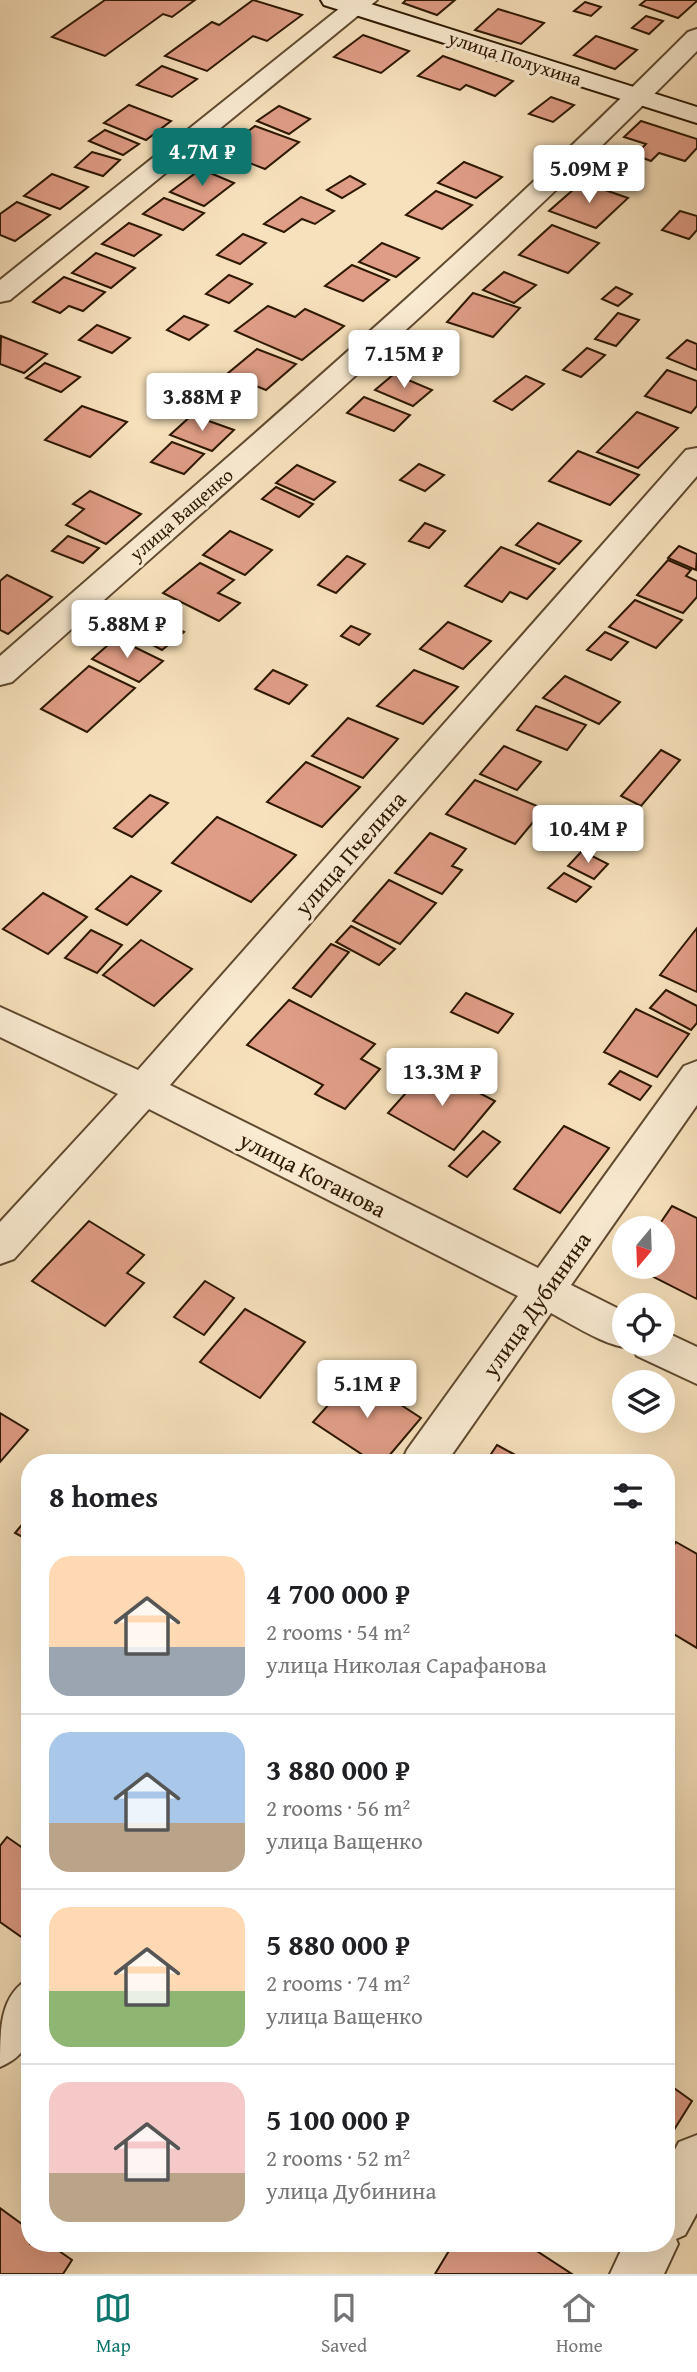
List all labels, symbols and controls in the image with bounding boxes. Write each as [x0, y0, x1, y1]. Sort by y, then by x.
street label: улица Полухина [444, 23, 585, 93]
pin: 4.7M ₽ [145, 128, 259, 188]
text: 4.7M ₽ [168, 134, 236, 167]
pin: 5.09M ₽ [524, 146, 654, 205]
text: 5.09M ₽ [549, 151, 629, 184]
pin: 7.15M ₽ [339, 330, 469, 390]
text: 7.15M ₽ [364, 336, 444, 369]
pin: 3.88M ₽ [137, 374, 267, 433]
text: 3.88M ₽ [162, 379, 242, 412]
street label: улица Ващенко [122, 461, 239, 568]
pin: 5.88M ₽ [62, 600, 192, 660]
text: 5.88M ₽ [87, 606, 167, 639]
street label: улица Пчелина [286, 783, 414, 923]
pin: 10.4M ₽ [523, 806, 653, 865]
text: 10.4M ₽ [548, 811, 628, 844]
pin: 13.3M ₽ [377, 1048, 507, 1108]
text: 13.3M ₽ [402, 1054, 482, 1087]
street label: улица Коганова [233, 1122, 392, 1225]
north arrow [612, 1216, 676, 1279]
map controls [612, 1216, 675, 1433]
street label: улица Дубинина [473, 1225, 598, 1384]
button: locate [612, 1293, 675, 1356]
pin: 5.1M ₽ [310, 1360, 424, 1420]
text: 5.1M ₽ [333, 1366, 401, 1399]
button: layers [612, 1370, 675, 1433]
text: 8 homes [49, 1474, 158, 1518]
icon: filters [609, 1477, 647, 1515]
text: 4 700 000 ₽ [266, 1571, 410, 1615]
icon: home [105, 1584, 189, 1668]
text: 2 rooms · 54 m² [266, 1615, 410, 1648]
text: улица Николая Сарафанова [266, 1648, 547, 1681]
text: 3 880 000 ₽ [266, 1747, 410, 1791]
icon: home [105, 1760, 189, 1844]
text: 2 rooms · 56 m² [266, 1791, 410, 1824]
text: улица Ващенко [266, 1824, 423, 1857]
text: 5 880 000 ₽ [266, 1922, 410, 1966]
icon: home [105, 1935, 189, 2019]
text: 2 rooms · 74 m² [266, 1966, 410, 1999]
text: улица Ващенко [266, 1999, 423, 2032]
text: 5 100 000 ₽ [266, 2097, 410, 2141]
icon: home [105, 2110, 189, 2194]
text: 2 rooms · 52 m² [266, 2141, 410, 2174]
text: улица Дубинина [266, 2174, 436, 2207]
tab: Map [94, 2289, 132, 2359]
tab: Saved [321, 2289, 367, 2359]
tab: Home [556, 2289, 603, 2359]

